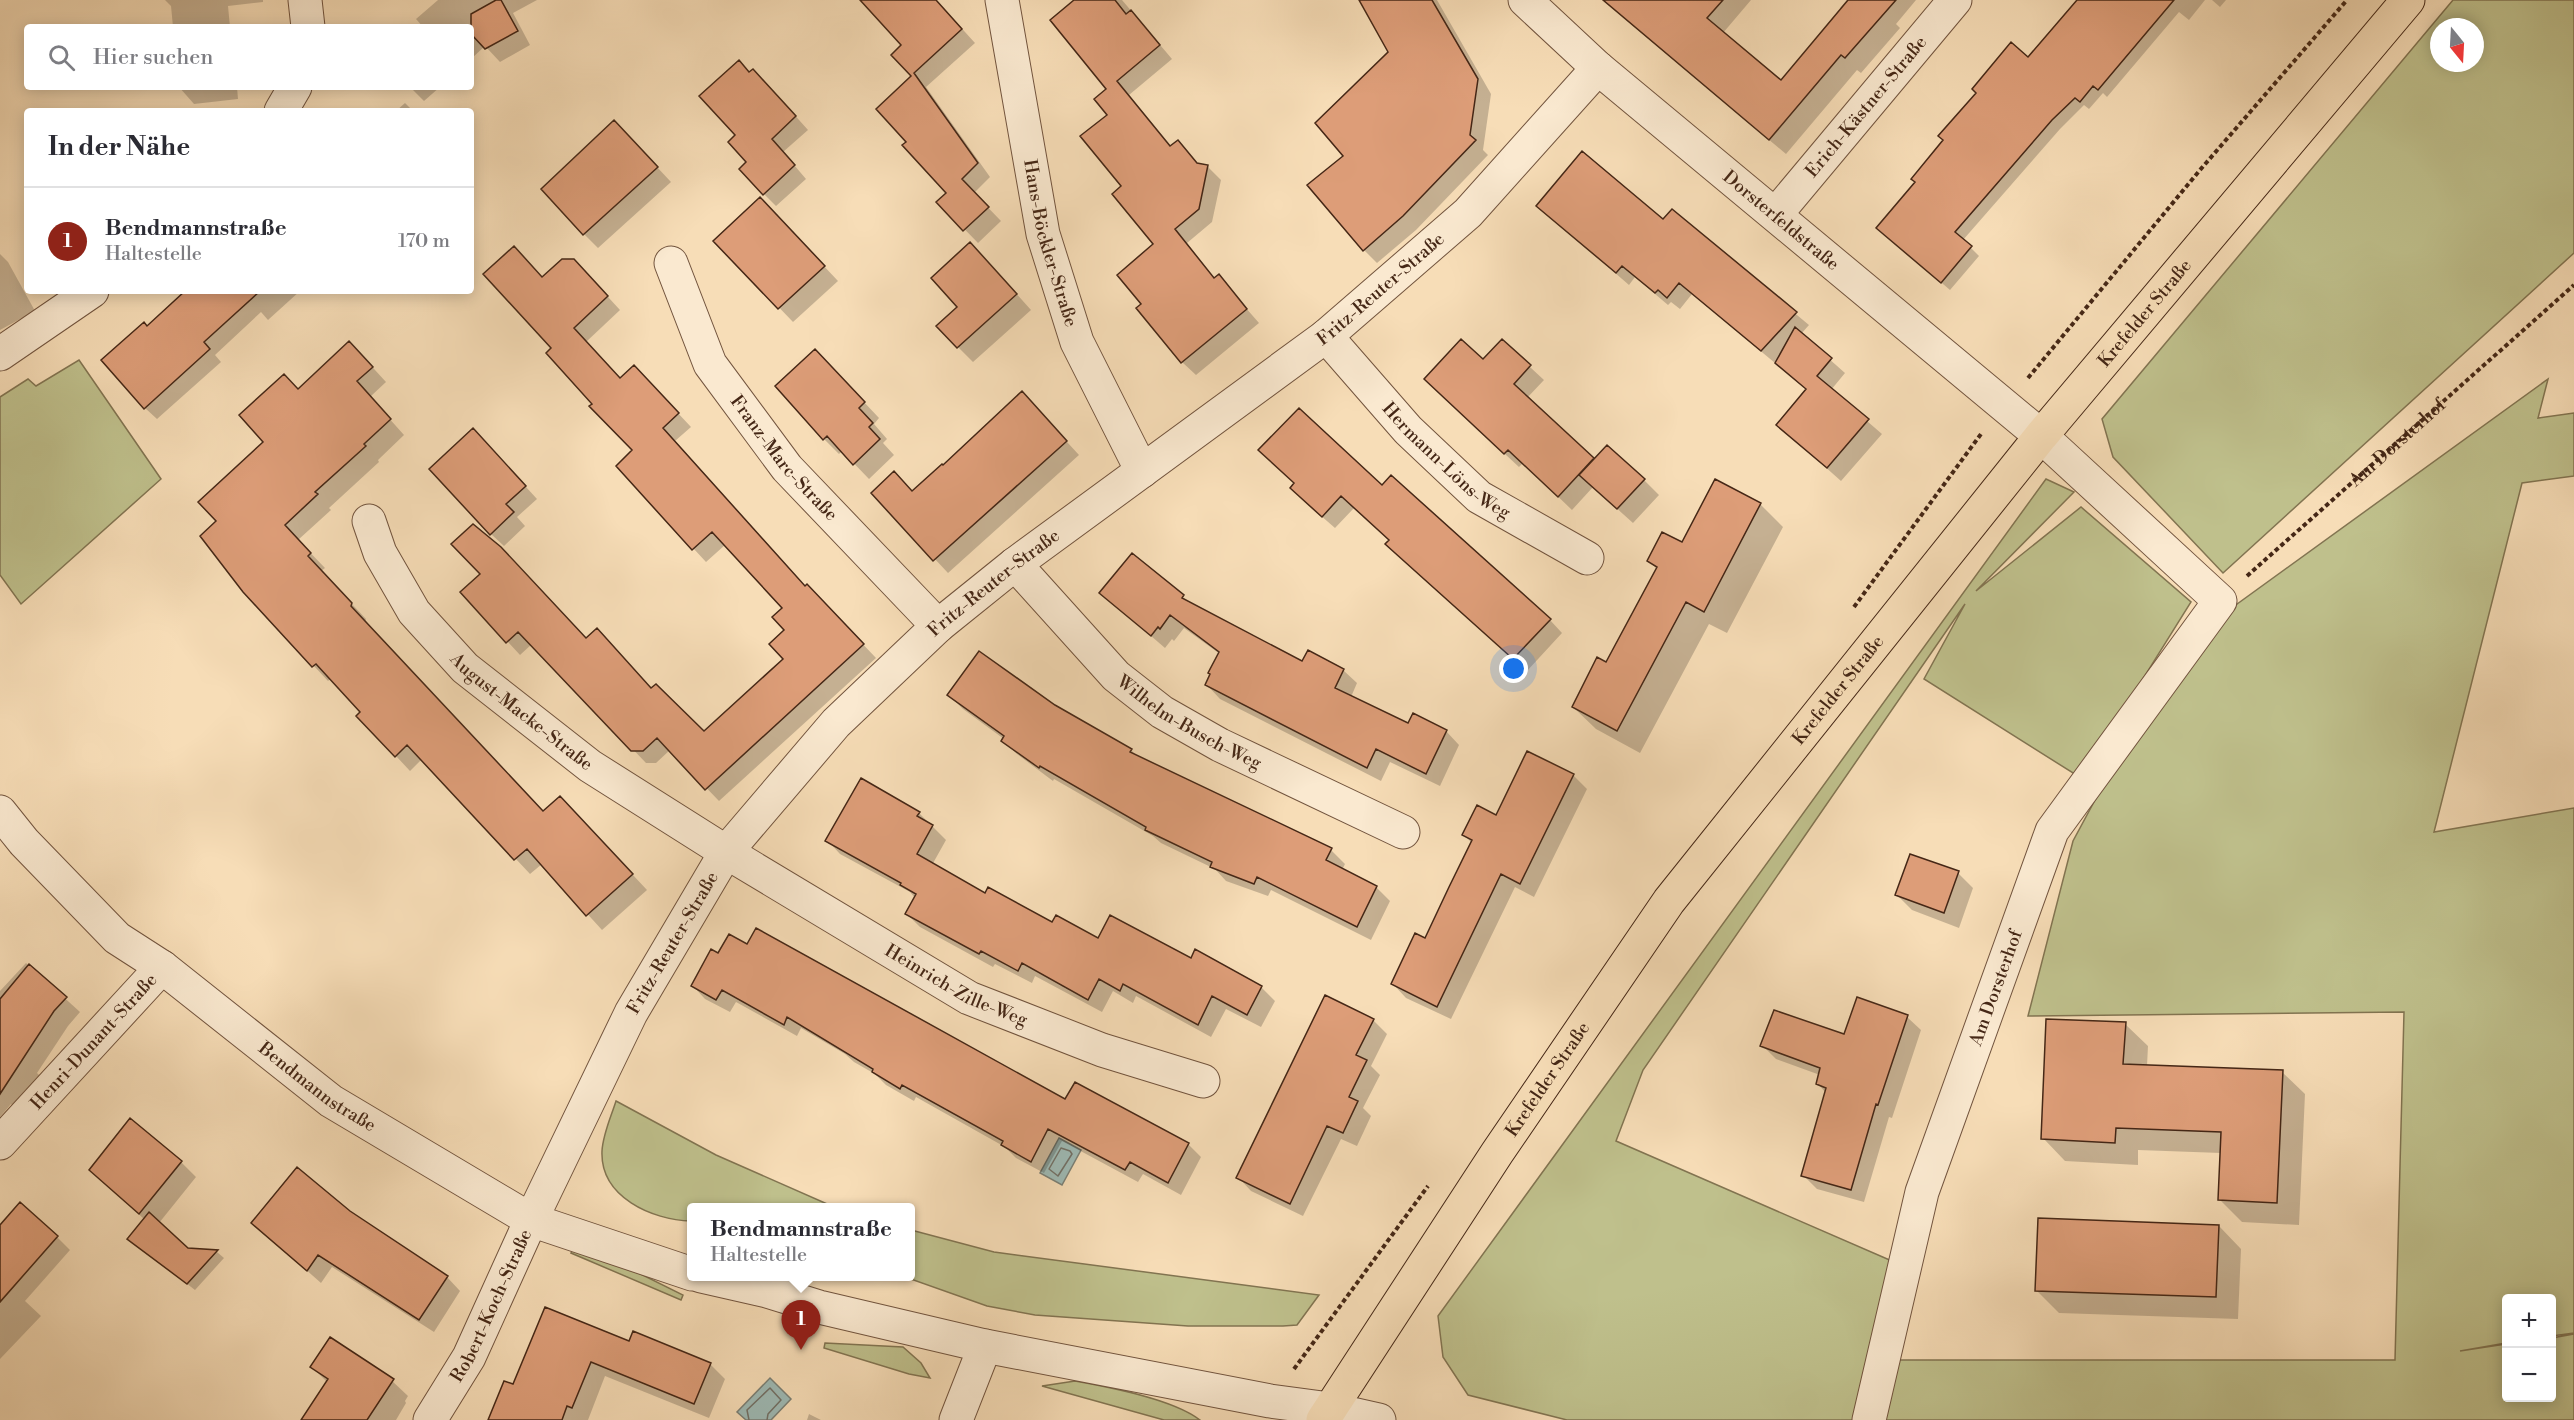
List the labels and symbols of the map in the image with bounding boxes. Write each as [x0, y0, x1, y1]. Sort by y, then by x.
north arrow [2430, 18, 2484, 72]
street label: Erich-Kästner-Straße [1800, 31, 1932, 182]
street label: Hans-Böckler-Straße [1019, 158, 1083, 329]
street label: Dorsterfeldstraße [1718, 165, 1844, 275]
street label: Fritz-Reuter-Straße [1312, 227, 1449, 351]
street label: Krefelder Straße [2093, 254, 2196, 372]
street label: Franz-Marc-Straße [725, 390, 843, 526]
street label: Am Dorsterhof [2343, 392, 2451, 492]
street label: Hermann-Löns-Weg [1377, 397, 1515, 524]
street label: Fritz-Reuter-Straße [923, 524, 1064, 642]
street label: Krefelder Straße [1787, 630, 1889, 750]
street label: August-Macke-Straße [444, 647, 598, 775]
your location [1499, 654, 1528, 683]
street label: Wilhelm-Busch-Weg [1112, 669, 1266, 775]
street label: Fritz-Reuter-Straße [621, 867, 723, 1018]
street label: Am Dorsterhof [1964, 926, 2028, 1050]
street label: Heinrich-Zille-Weg [881, 939, 1032, 1032]
street label: Henri-Dunant-Straße [25, 969, 162, 1114]
street label: Krefelder Straße [1500, 1017, 1595, 1141]
street label: Bendmannstraße [253, 1036, 380, 1137]
street label: Robert-Koch-Straße [445, 1225, 537, 1386]
pin: 1 [782, 1300, 820, 1350]

